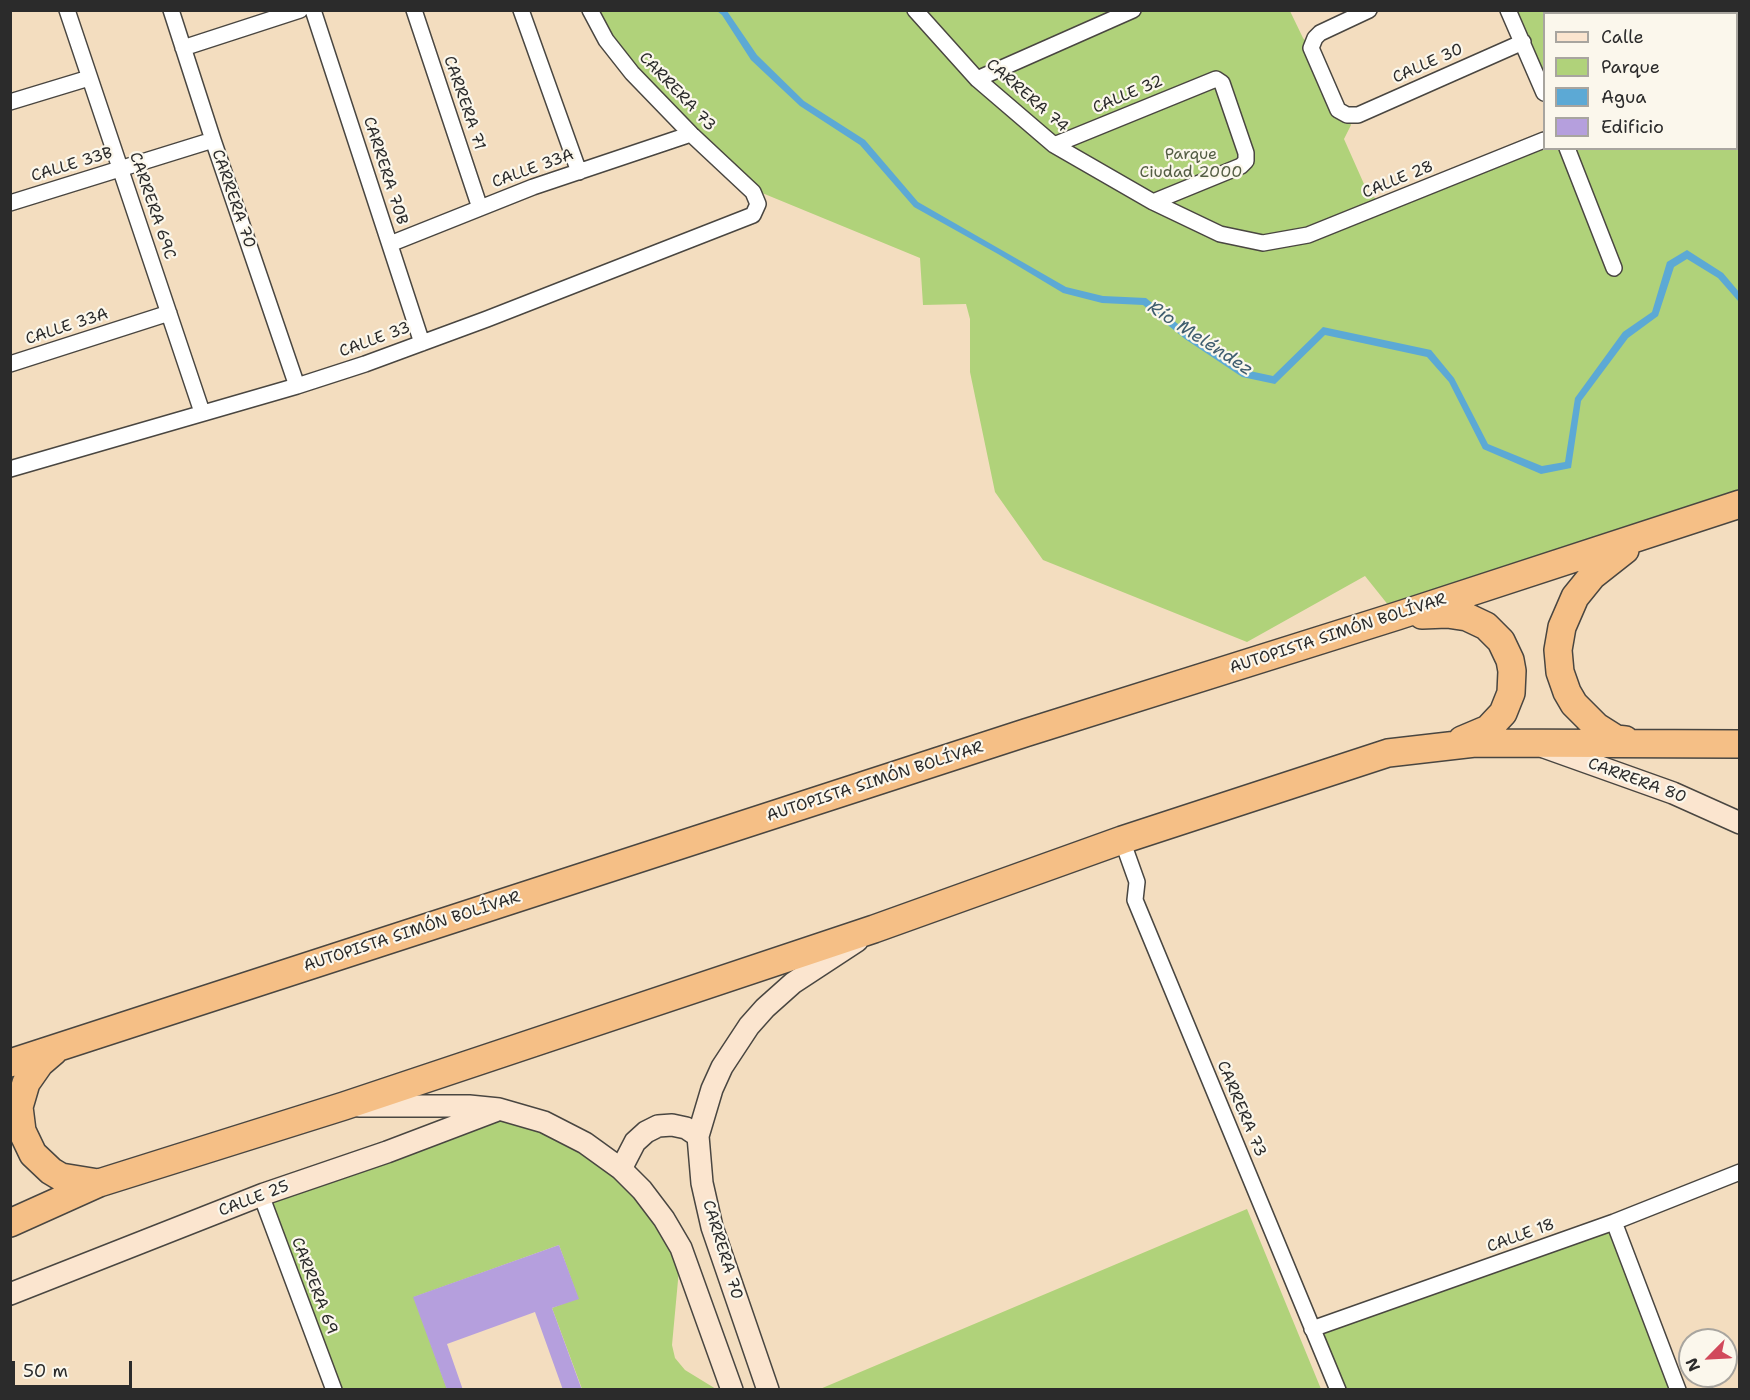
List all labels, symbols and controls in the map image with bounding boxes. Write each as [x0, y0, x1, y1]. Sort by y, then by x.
legend [1543, 12, 1738, 150]
text: Calle [1601, 25, 1644, 49]
street label: CALLE 30 [1390, 40, 1466, 88]
street label: CARRERA 73 [635, 49, 719, 135]
street label: CARRERA 71 [439, 53, 489, 153]
street label: CARRERA 74 [982, 55, 1072, 137]
text: Parque [1601, 55, 1660, 79]
street label: CALLE 32 [1090, 72, 1166, 118]
text: Agua [1601, 85, 1646, 109]
street label: CARRERA 70B [358, 115, 412, 227]
text: Edificio [1601, 115, 1664, 139]
street label: CALLE 33B [29, 144, 115, 186]
street label: CALLE 33A [489, 145, 577, 193]
park label: Parque Ciudad 2000 [1140, 145, 1242, 183]
street label: CARRERA 70 [207, 147, 259, 251]
street label: CARRERA 69C [125, 150, 179, 262]
street label: CALLE 28 [1360, 157, 1436, 203]
water label: Río Meléndez [1143, 297, 1257, 381]
street label: CALLE 33A [23, 305, 111, 349]
street label: CALLE 33 [337, 318, 413, 362]
street label: AUTOPISTA SIMÓN BOLÍVAR [1227, 590, 1449, 678]
street label: AUTOPISTA SIMÓN BOLÍVAR [764, 738, 986, 826]
street label: CARRERA 80 [1585, 754, 1689, 808]
street label: AUTOPISTA SIMÓN BOLÍVAR [301, 888, 523, 976]
street label: CARRERA 73 [1212, 1058, 1270, 1160]
street label: CALLE 25 [216, 1177, 292, 1221]
street label: CARRERA 70 [698, 1198, 746, 1302]
street label: CALLE 18 [1485, 1215, 1557, 1257]
street label: CARRERA 69 [287, 1235, 341, 1337]
north arrow [1678, 1328, 1738, 1388]
scale bar [15, 1349, 135, 1387]
text: N [1681, 1355, 1705, 1375]
text: 50 m [23, 1359, 68, 1383]

